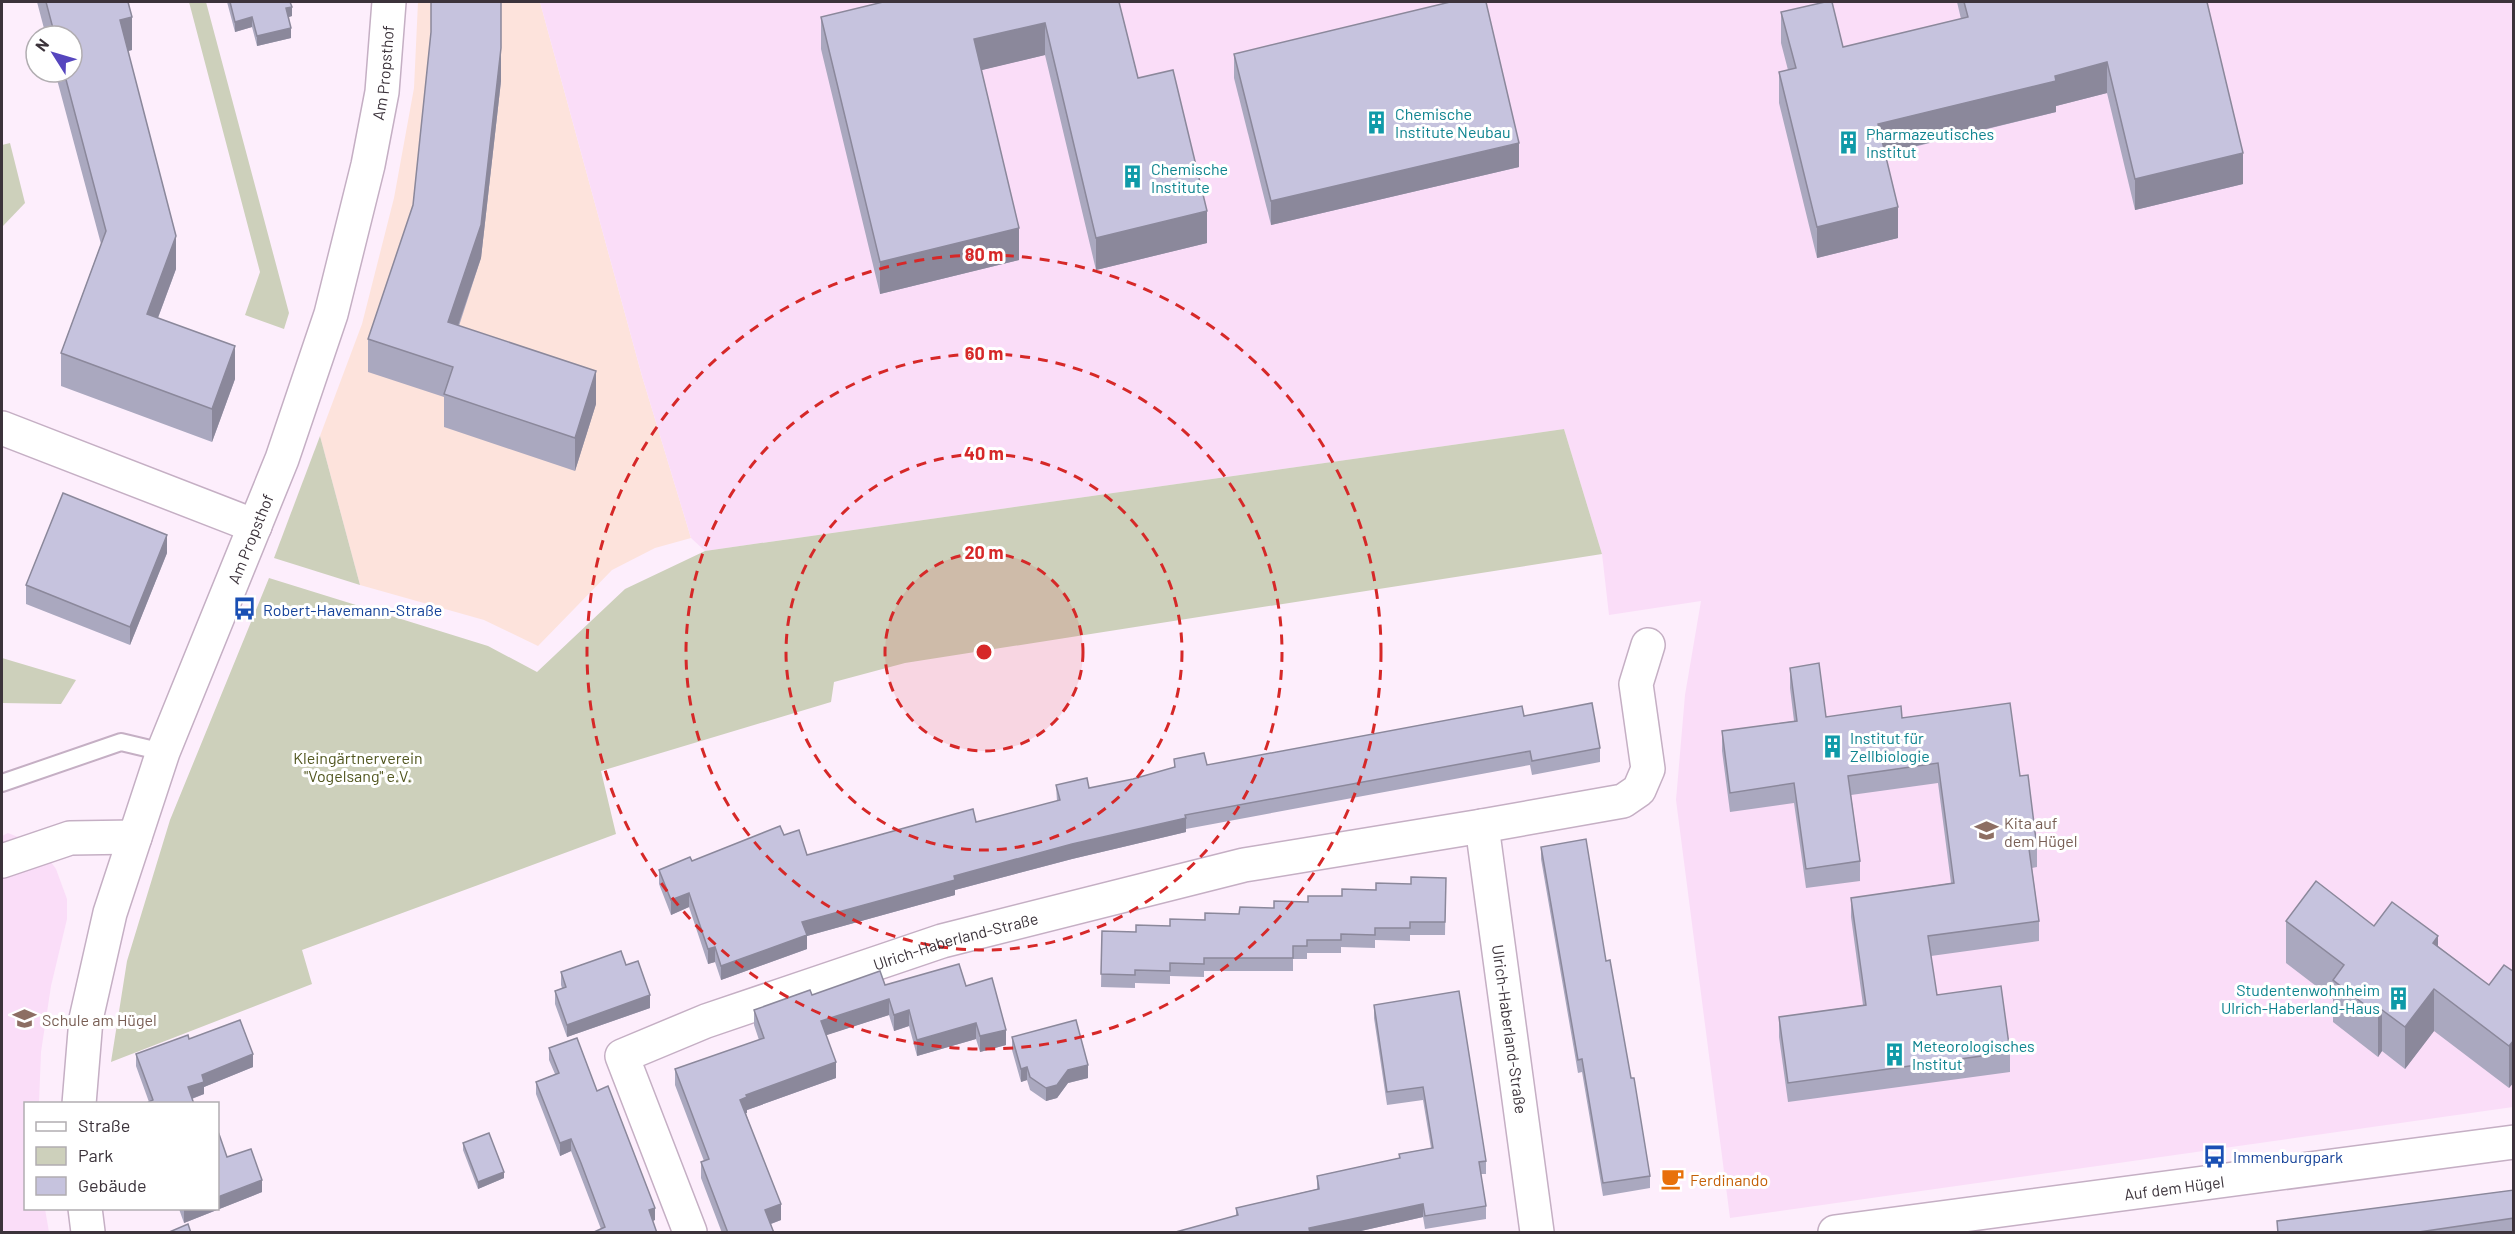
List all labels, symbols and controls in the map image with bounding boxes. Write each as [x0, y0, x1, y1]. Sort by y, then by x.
north arrow [24, 24, 84, 84]
street label: Am Propsthof [367, 24, 397, 122]
text: N [31, 35, 52, 55]
place label: Chemische Institute Neubau [1395, 104, 1510, 141]
building icon: Chemische Institute Neubau [1364, 109, 1390, 135]
place label: Pharmazeutisches Institut [1866, 124, 1994, 161]
building icon: Pharmazeutisches Institut [1835, 129, 1861, 155]
place label: Chemische Institute [1151, 159, 1228, 196]
building icon: Chemische Institute [1120, 164, 1146, 190]
text: 80 m [965, 243, 1003, 265]
text: 60 m [965, 342, 1003, 364]
text: 40 m [964, 442, 1004, 464]
street label: Am Propsthof [223, 490, 277, 586]
text: 20 m [965, 541, 1003, 563]
bus stop icon: Robert-Havemann-Straße [232, 596, 258, 622]
place label: Robert-Havemann-Straße [263, 600, 442, 619]
centre of rings [974, 642, 994, 662]
place label: Institut für Zellbiologie [1850, 728, 1930, 765]
building icon: Institut für Zellbiologie [1819, 733, 1845, 759]
park label: Kleingärtnerverein "Vogelsang" e.V. [293, 748, 423, 785]
place label: Kita auf dem Hügel [2004, 813, 2078, 850]
school or university icon: Kita auf dem Hügel [1973, 818, 1999, 844]
street label: Ulrich-Haberland-Straße [870, 908, 1040, 973]
street label: Ulrich-Haberland-Straße [1489, 943, 1531, 1115]
place label: Studentenwohnheim Ulrich-Haberland-Haus [2221, 980, 2380, 1017]
building icon: Studentenwohnheim Ulrich-Haberland-Haus [2385, 985, 2411, 1011]
school or university icon: Schule am Hügel [11, 1006, 37, 1032]
place label: Schule am Hügel [42, 1010, 157, 1029]
place label: Meteorologisches Institut [1912, 1036, 2035, 1073]
building icon: Meteorologisches Institut [1881, 1041, 1907, 1067]
legend [24, 1102, 219, 1210]
text: Straße [78, 1114, 130, 1136]
bus stop icon: Immenburgpark [2202, 1143, 2228, 1169]
text: Park [78, 1144, 113, 1166]
place label: Immenburgpark [2233, 1147, 2343, 1166]
cafe icon: Ferdinando [1659, 1166, 1685, 1192]
place label: Ferdinando [1690, 1170, 1768, 1189]
street label: Auf dem Hügel [2123, 1171, 2225, 1203]
text: Gebäude [78, 1174, 147, 1196]

